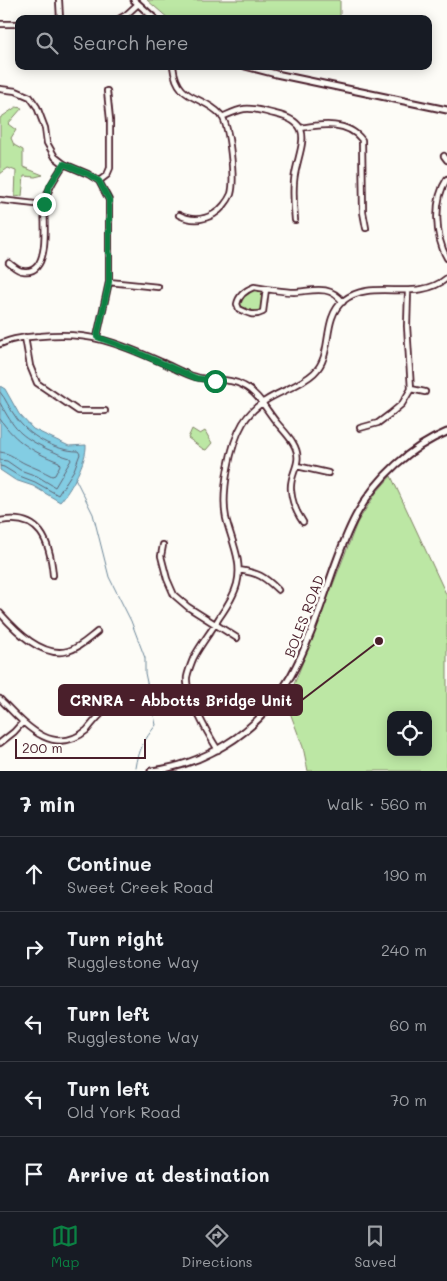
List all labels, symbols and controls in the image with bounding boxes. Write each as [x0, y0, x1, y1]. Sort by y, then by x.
search box [15, 15, 432, 70]
icon: search [33, 29, 61, 57]
text: Search here [73, 30, 189, 55]
route end [33, 193, 56, 216]
route start [204, 370, 227, 393]
street label: BOLES ROAD [280, 572, 328, 660]
callout: CRNRA - Abbotts Bridge Unit [59, 685, 302, 715]
text: CRNRA - Abbotts Bridge Unit [70, 690, 293, 710]
map controls [387, 711, 432, 756]
button: locate [387, 711, 432, 756]
scale bar [15, 736, 146, 759]
text: 200 m [22, 738, 63, 757]
text: 7 min [20, 790, 75, 817]
text: Walk · 560 m [327, 793, 427, 814]
text: Continue [67, 851, 152, 876]
icon: ahead [20, 860, 48, 888]
text: 190 m [383, 864, 427, 885]
text: Sweet Creek Road [67, 876, 213, 897]
text: Turn right [67, 926, 164, 951]
icon: right [20, 935, 48, 963]
text: 240 m [381, 939, 427, 960]
text: Rugglestone Way [67, 951, 199, 972]
text: Turn left [67, 1001, 150, 1026]
icon: left [20, 1010, 48, 1038]
text: 60 m [390, 1014, 427, 1035]
text: Rugglestone Way [67, 1026, 199, 1047]
text: Turn left [67, 1076, 150, 1101]
icon: left [20, 1085, 48, 1113]
text: 70 m [390, 1089, 427, 1110]
text: Old York Road [67, 1101, 180, 1122]
icon: arrive [20, 1160, 48, 1188]
text: Arrive at destination [67, 1162, 270, 1187]
tab: Map [51, 1222, 79, 1271]
tab: Directions [181, 1222, 253, 1271]
tab: Saved [354, 1222, 396, 1271]

